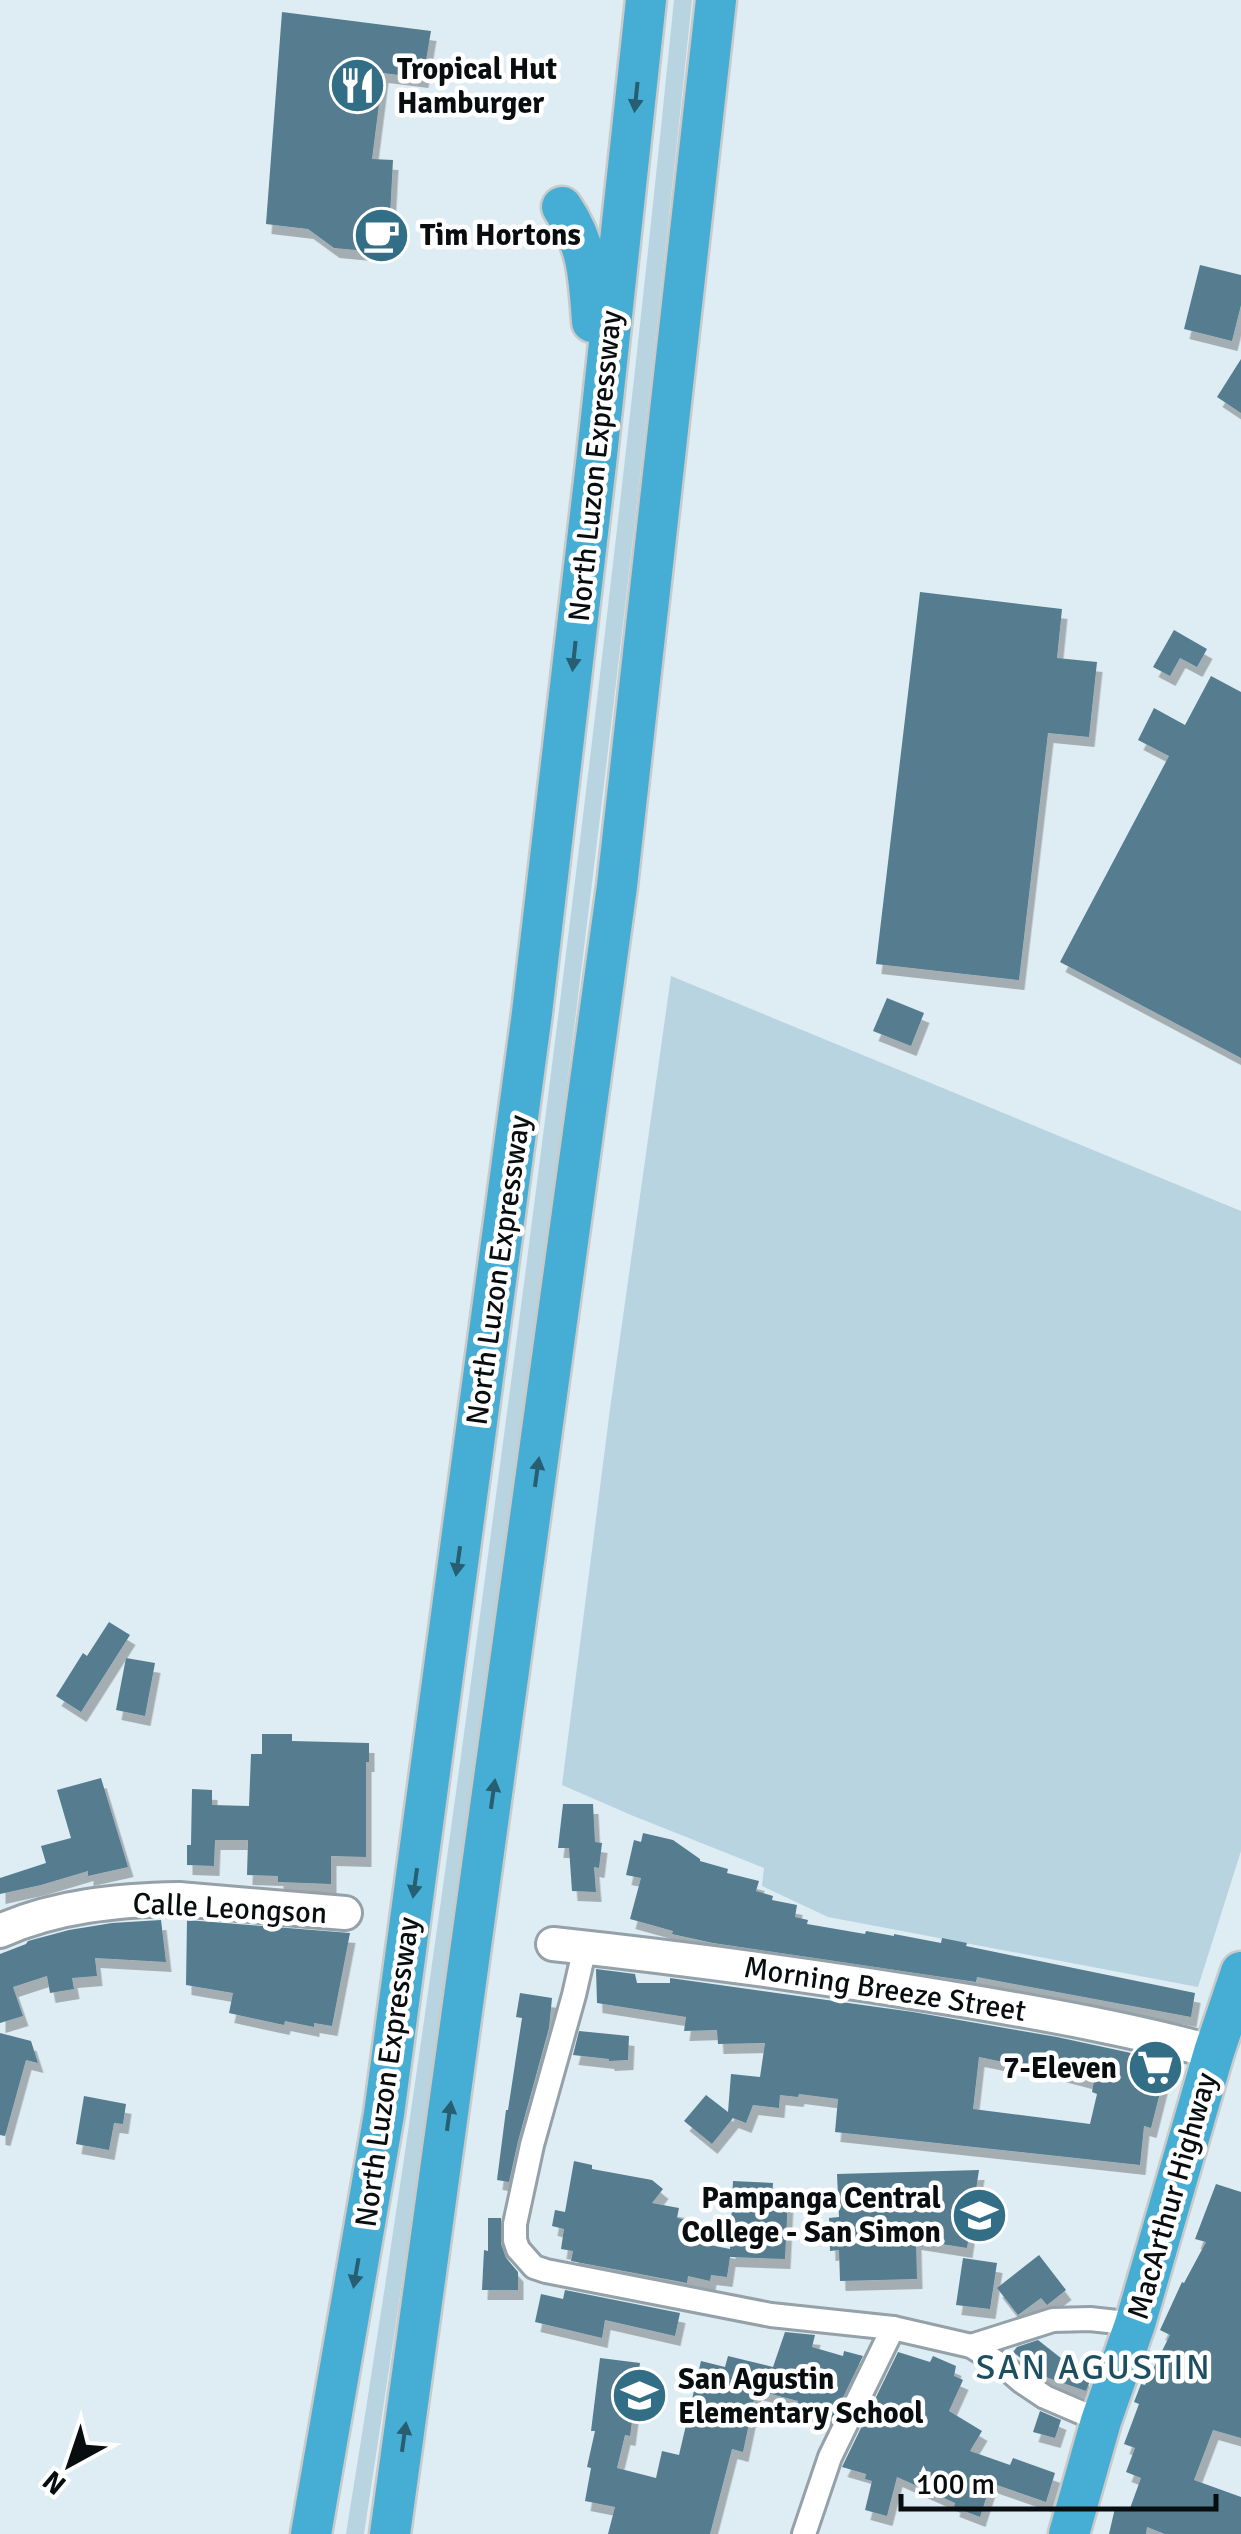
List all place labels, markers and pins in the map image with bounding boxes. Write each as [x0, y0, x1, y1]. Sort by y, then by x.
place label: Tropical Hut Hamburger [397, 51, 557, 122]
restaurant icon: Tropical Hut Hamburger [328, 56, 388, 116]
cafe icon: Tim Hortons [351, 205, 411, 265]
place label: Tim Hortons [420, 217, 581, 254]
supermarket icon: 7-Eleven [1126, 2038, 1186, 2098]
place label: 7-Eleven [1003, 2050, 1117, 2087]
place label: Pampanga Central College - San Simon [682, 2180, 941, 2251]
school or university icon: Pampanga Central College - San Simon [950, 2185, 1010, 2245]
place label: San Agustin Elementary School [678, 2361, 924, 2432]
school or university icon: San Agustin Elementary School [609, 2366, 669, 2426]

